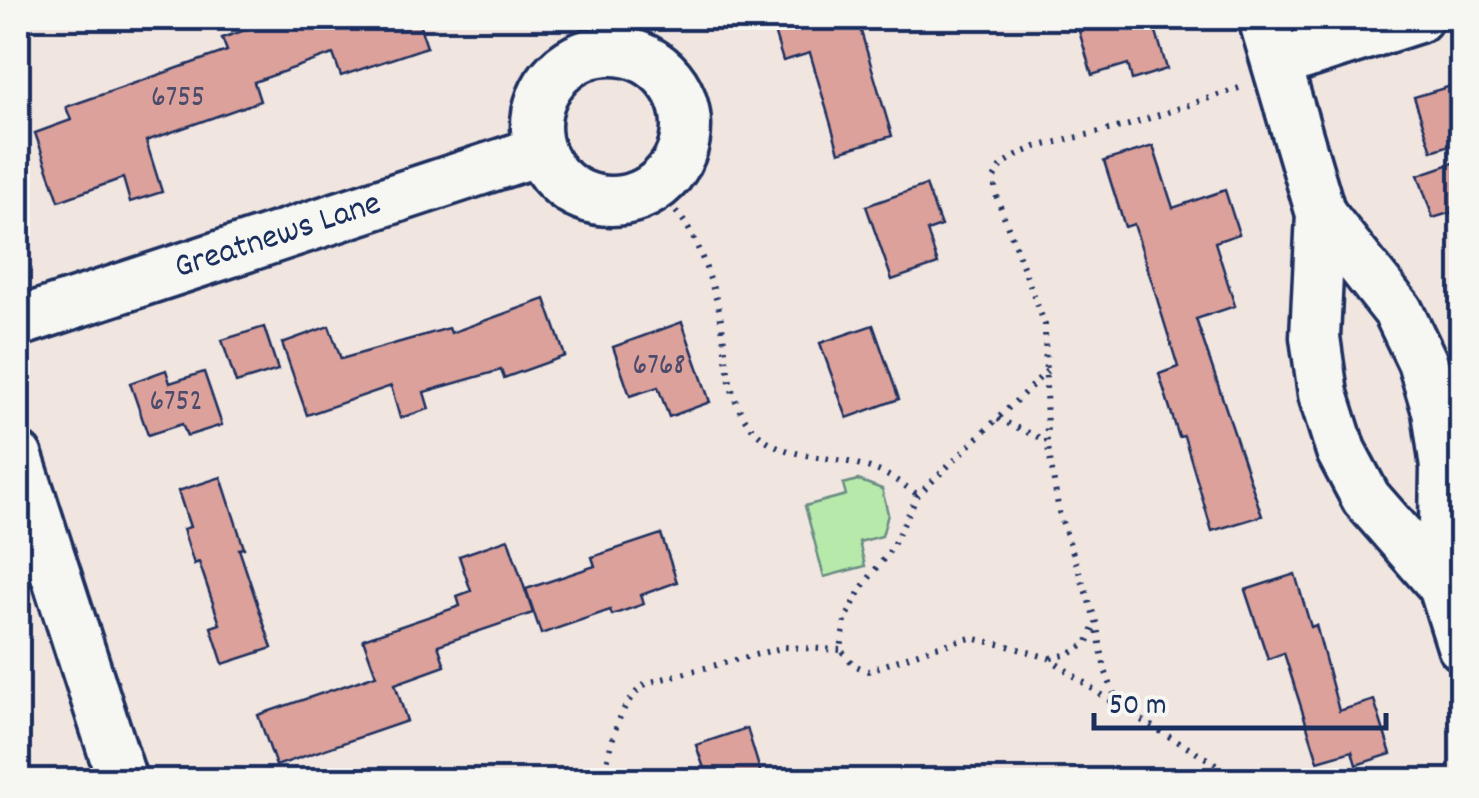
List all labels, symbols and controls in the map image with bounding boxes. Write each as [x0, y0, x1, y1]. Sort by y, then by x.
house number: 6755 [151, 78, 205, 121]
street label: Greatnews Lane [168, 180, 388, 294]
house number: 6768 [633, 346, 685, 389]
house number: 6752 [149, 382, 203, 425]
scale bar [1094, 668, 1386, 730]
text: 50 m [1109, 686, 1167, 729]

